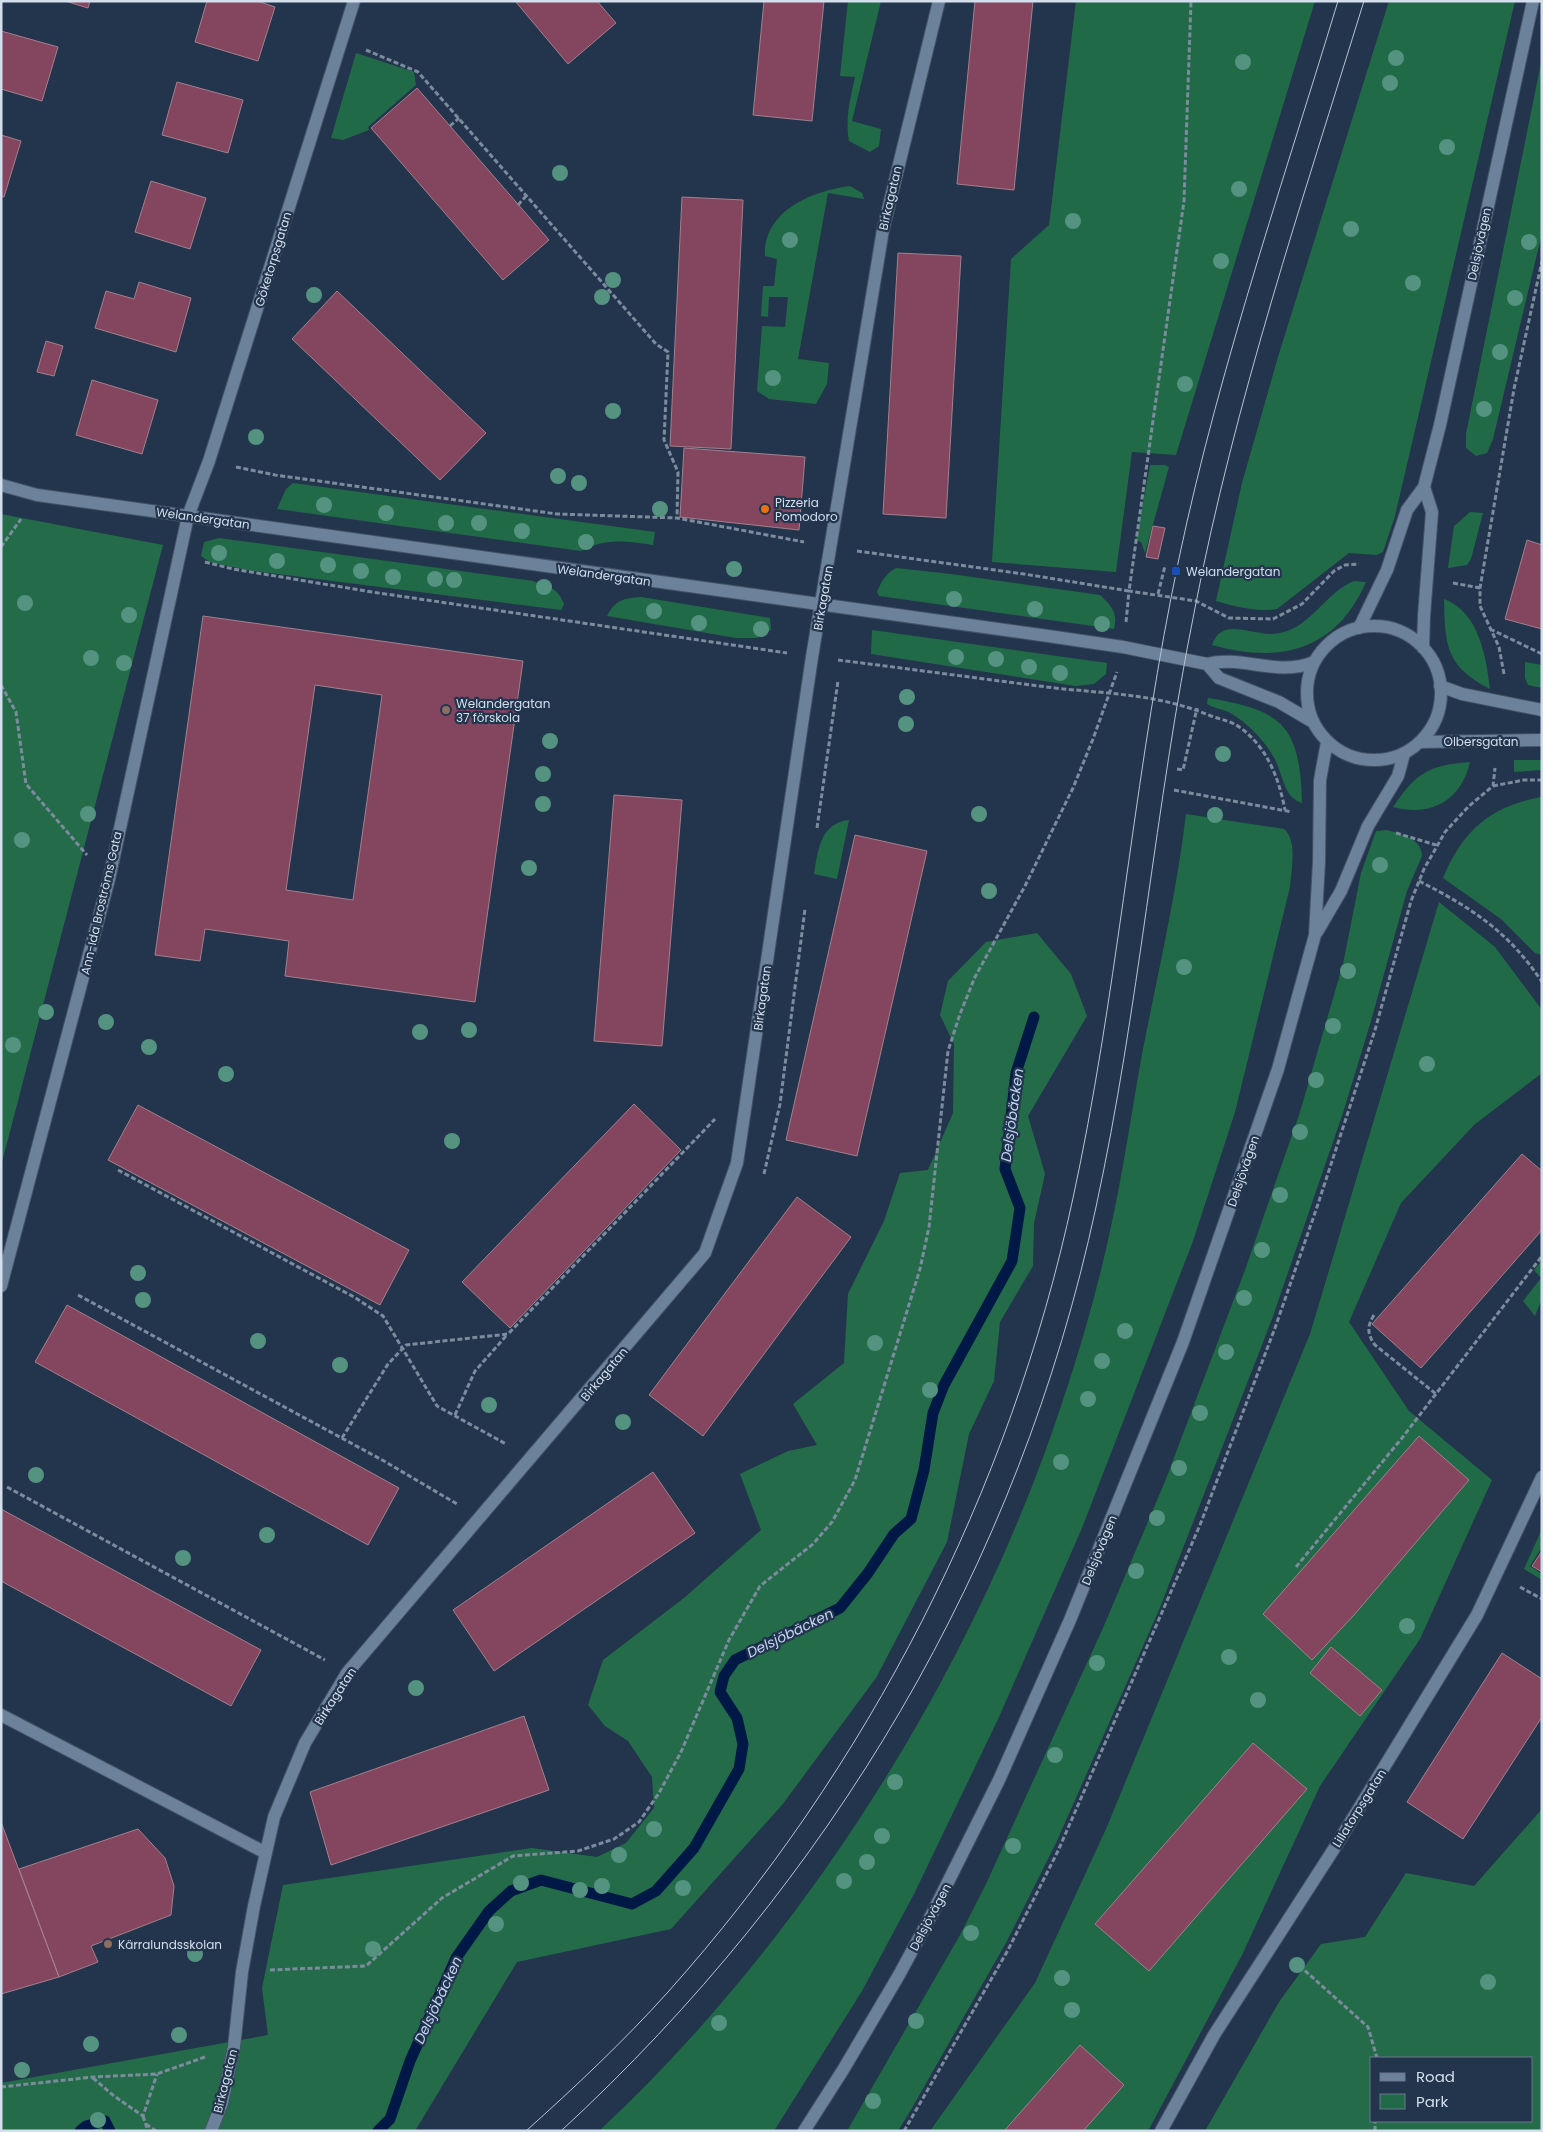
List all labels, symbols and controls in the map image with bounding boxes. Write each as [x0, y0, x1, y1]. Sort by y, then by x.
street label: Birkagatan [874, 164, 906, 232]
street label: Delsjövägen [1463, 206, 1495, 282]
street label: Göketorpsgatan [251, 210, 295, 308]
place label: Pizzeria Pomodoro [775, 494, 838, 525]
street label: Welandergatan [155, 503, 251, 533]
marker: Pizzeria Pomodoro [759, 503, 771, 515]
street label: Welandergatan [556, 560, 652, 590]
place label: Welandergatan [1186, 563, 1280, 580]
street label: Birkagatan [809, 564, 837, 632]
marker: Welandergatan [1170, 565, 1182, 577]
place label: Welandergatan 37 förskola [456, 695, 550, 726]
marker: Welandergatan 37 förskola [440, 704, 452, 716]
street label: Olbersgatan [1443, 733, 1519, 750]
street label: Ann-Ida Broströms Gata [76, 830, 126, 976]
street label: Birkagatan [749, 964, 775, 1032]
water label: Delsjöbäcken [996, 1067, 1028, 1163]
street label: Delsjövägen [1223, 1133, 1263, 1209]
street label: Birkagatan [576, 1343, 632, 1405]
street label: Delsjövägen [1077, 1513, 1121, 1587]
water label: Delsjöbäcken [743, 1603, 837, 1663]
street label: Birkagatan [310, 1664, 360, 1728]
street label: Lillatorpsgatan [1328, 1766, 1390, 1850]
street label: Delsjövägen [905, 1880, 955, 1954]
place label: Kärralundsskolan [118, 1936, 222, 1953]
marker: Kärralundsskolan [102, 1938, 114, 1950]
water label: Delsjöbäcken [409, 1953, 467, 2047]
street label: Birkagatan [209, 2047, 241, 2115]
legend [1370, 2057, 1533, 2122]
text: Road [1416, 2066, 1455, 2087]
text: Park [1416, 2091, 1448, 2112]

